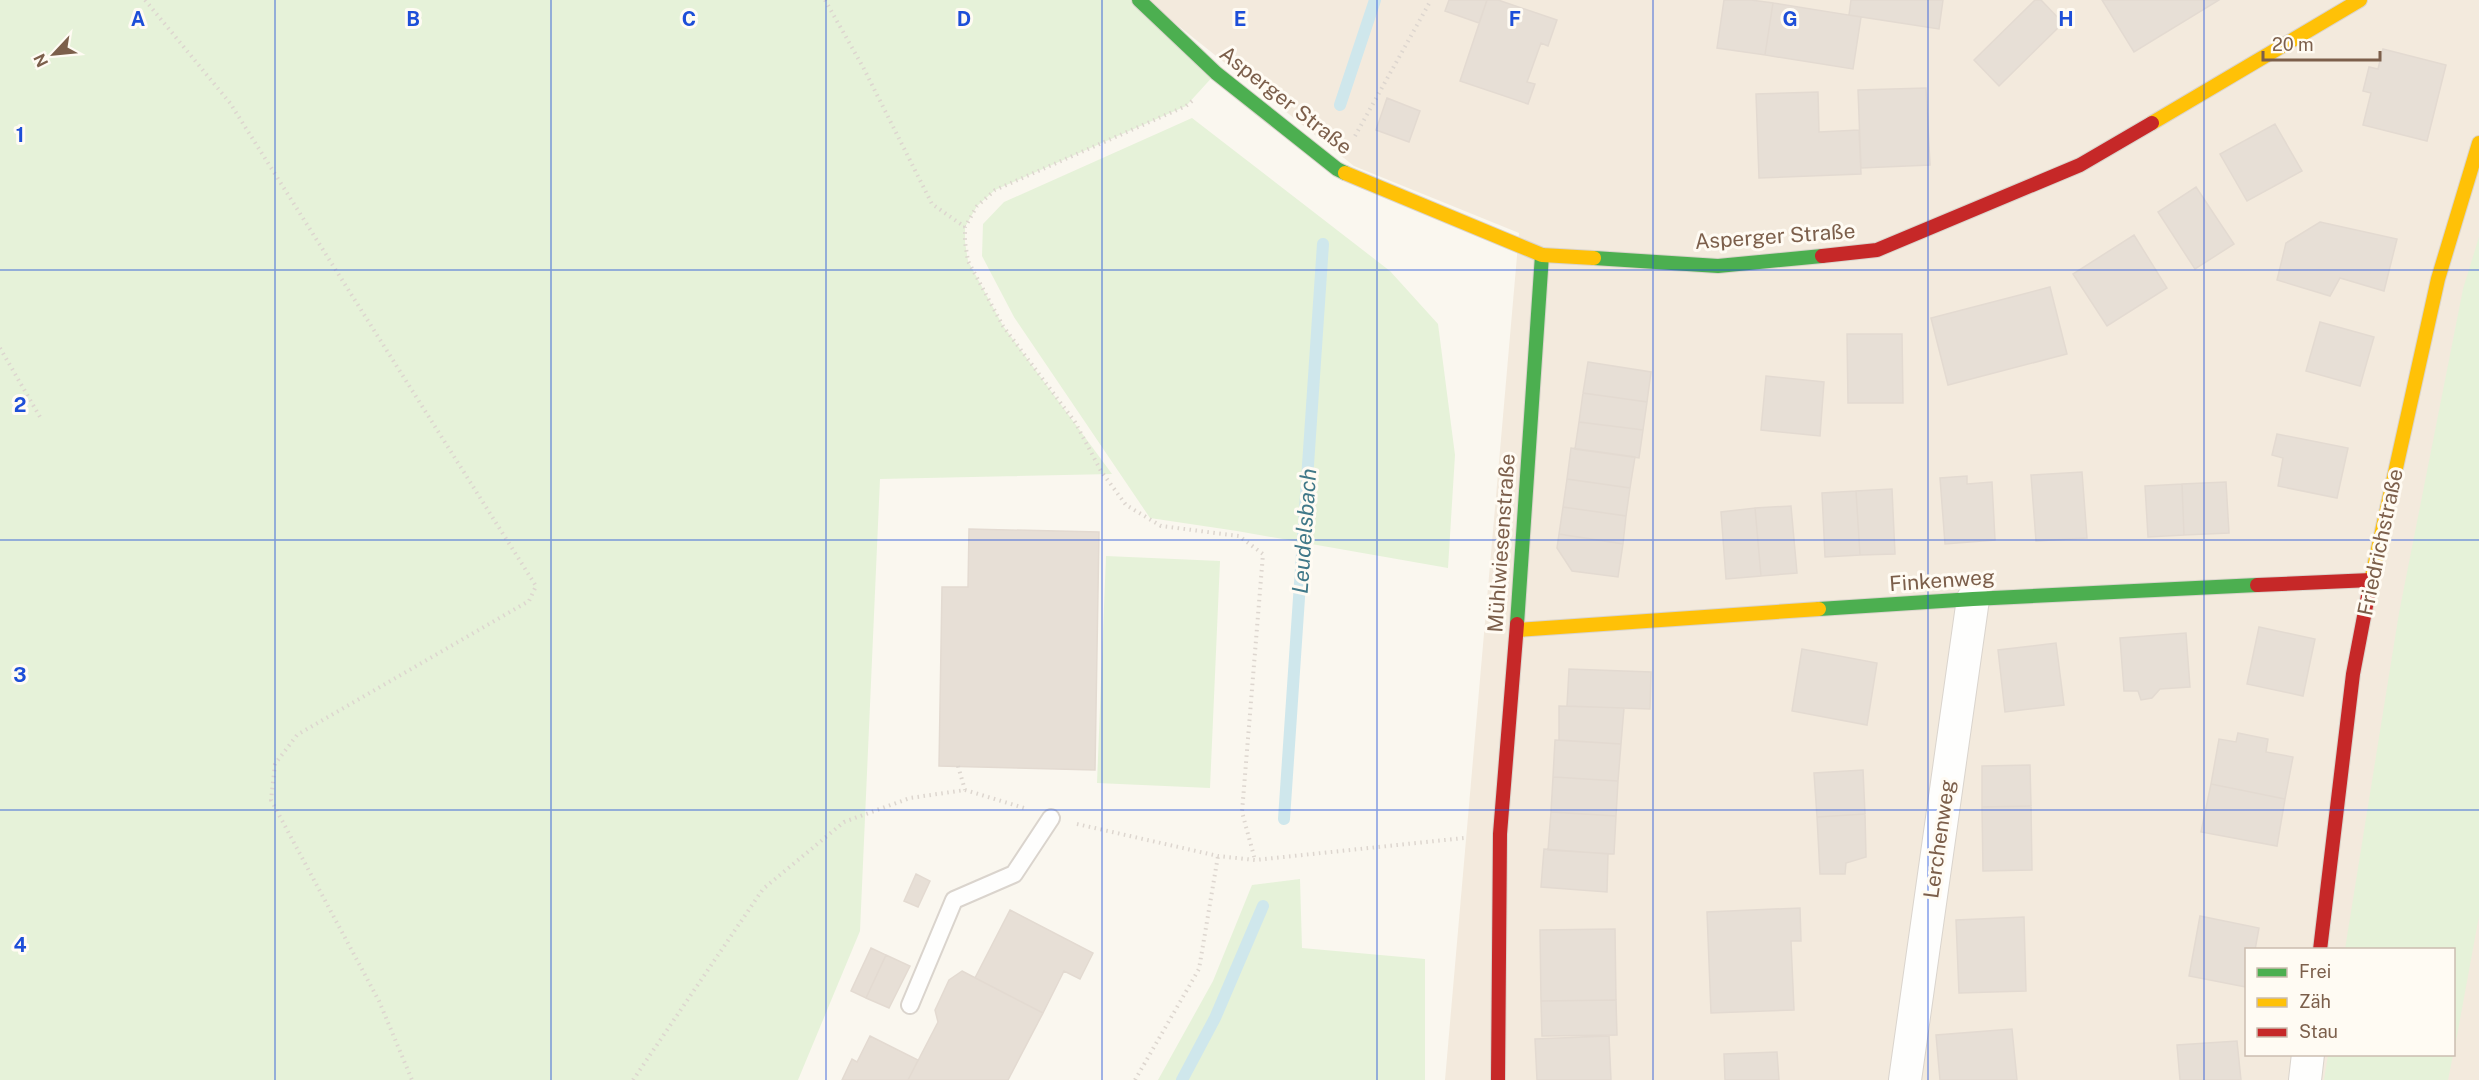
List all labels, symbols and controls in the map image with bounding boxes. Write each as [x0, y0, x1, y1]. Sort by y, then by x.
text: A [131, 7, 145, 31]
text: B [406, 7, 420, 31]
text: C [682, 7, 696, 31]
text: D [957, 7, 971, 31]
text: E [1234, 7, 1246, 31]
text: F [1509, 7, 1521, 31]
text: G [1782, 7, 1798, 31]
text: H [2058, 7, 2074, 31]
north arrow [24, 24, 84, 84]
scale bar [2263, 24, 2380, 62]
text: 20 m [2272, 34, 2314, 55]
street label: Asperger Straße [1215, 41, 1357, 159]
text: N [30, 51, 52, 70]
text: 1 [16, 123, 24, 147]
street label: Asperger Straße [1694, 218, 1856, 254]
text: 2 [14, 393, 26, 417]
street label: Mühlwiesenstraße [1482, 453, 1520, 633]
street label: Friedrichstraße [2352, 466, 2408, 618]
water label: Leudelsbach [1287, 467, 1321, 595]
street label: Finkenweg [1888, 564, 1996, 596]
text: 3 [13, 663, 27, 687]
street label: Lerchenweg [1918, 778, 1960, 900]
text: 4 [13, 933, 27, 957]
legend [2245, 948, 2455, 1056]
text: Frei [2299, 961, 2331, 982]
text: Zäh [2299, 991, 2331, 1012]
text: Stau [2299, 1021, 2338, 1042]

